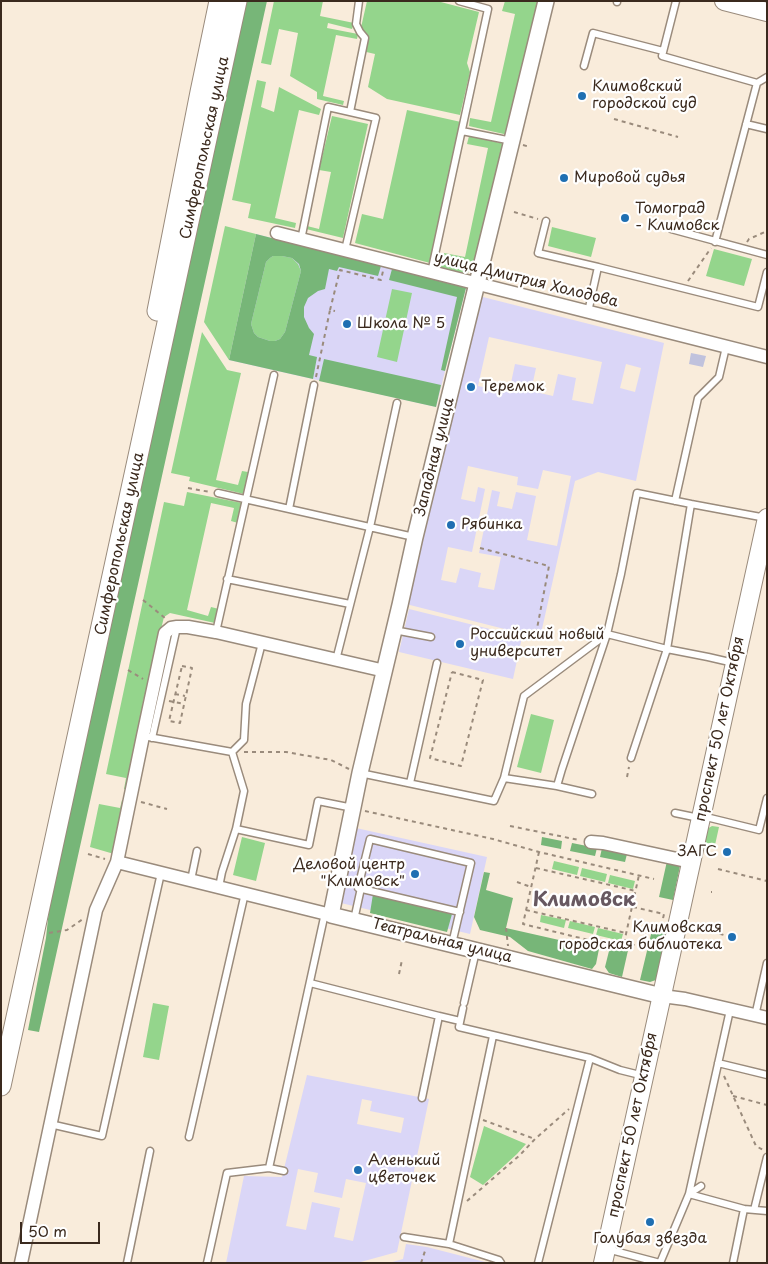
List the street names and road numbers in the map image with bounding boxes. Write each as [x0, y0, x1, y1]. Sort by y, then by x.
street label: Симферопольская улица [177, 55, 233, 241]
street label: улица Дмитрия Холодова [432, 248, 620, 312]
street label: Западная улица [412, 396, 458, 518]
street label: Симферопольская улица [92, 451, 148, 637]
street label: проспект 50 лет Октября [692, 635, 748, 823]
street label: Театральная улица [370, 915, 514, 967]
street label: проспект 50 лет Октября [605, 1031, 661, 1219]

